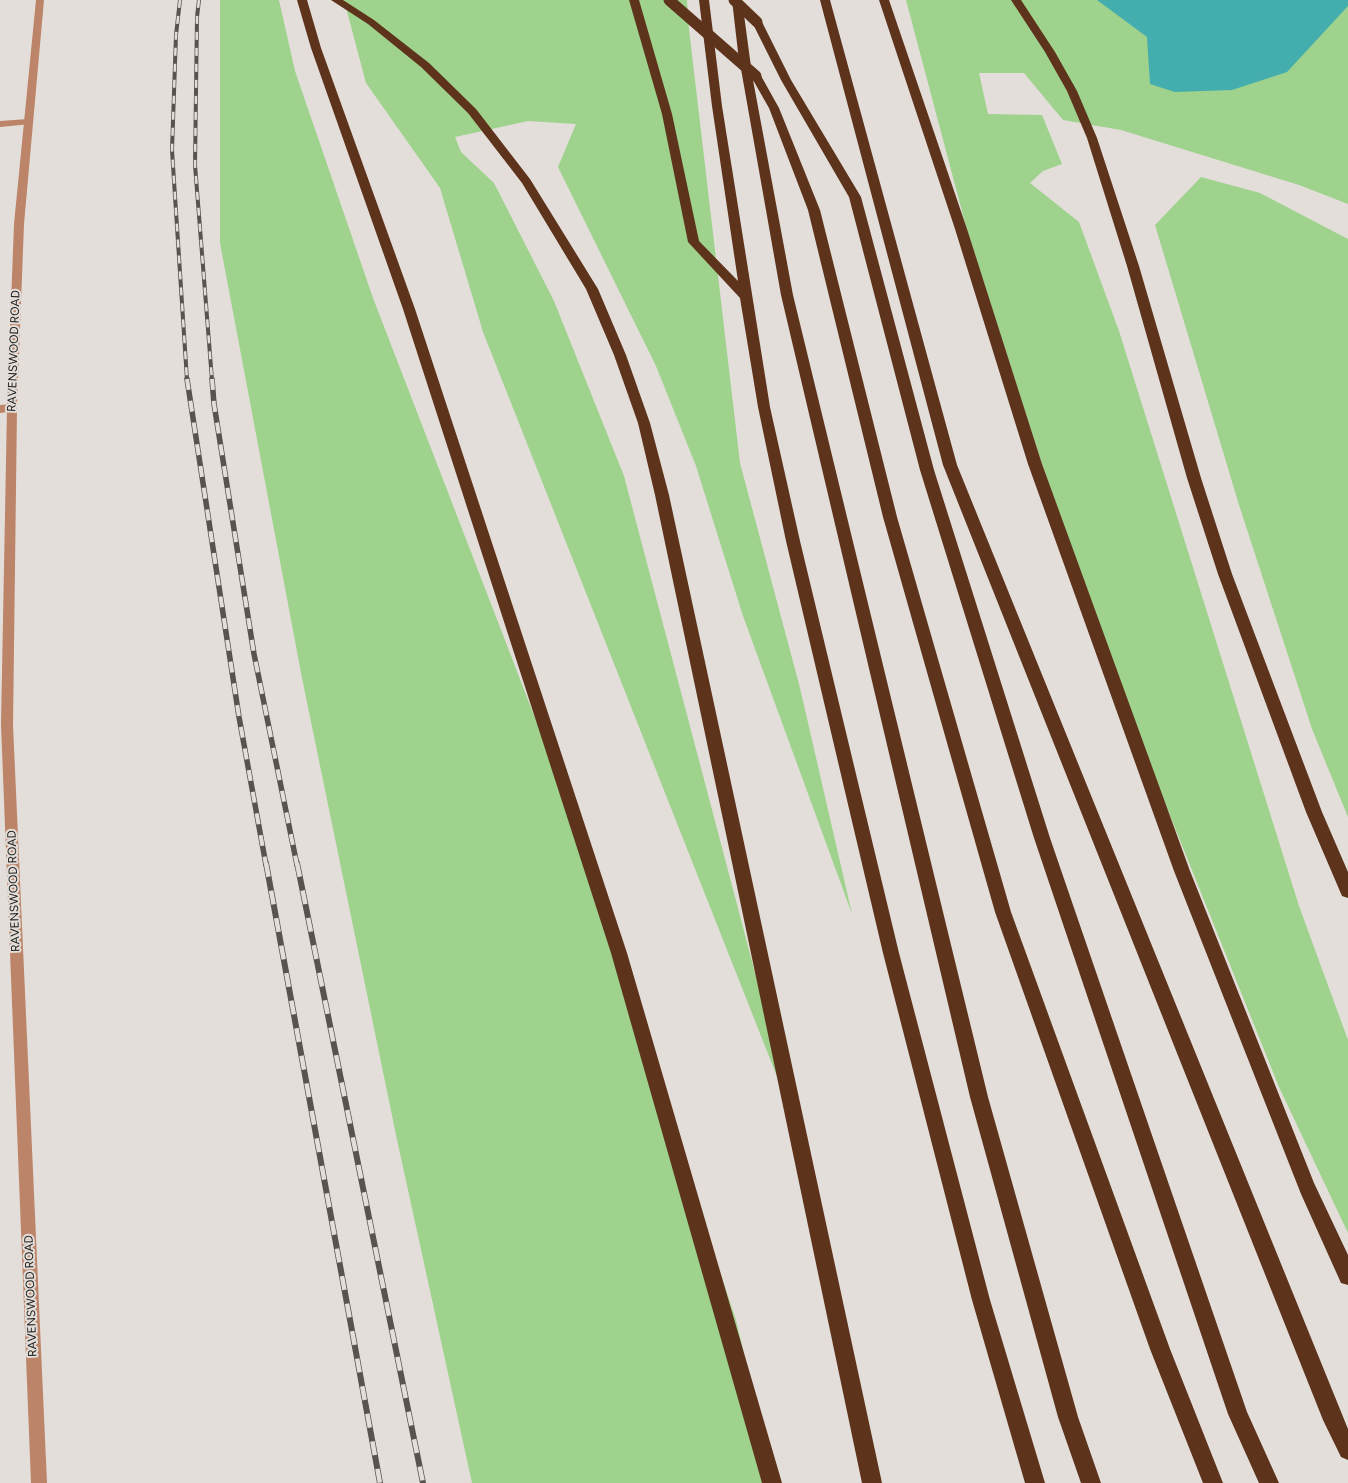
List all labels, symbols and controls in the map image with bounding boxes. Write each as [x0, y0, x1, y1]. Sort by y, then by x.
street label: RAVENSWOOD ROAD [5, 290, 23, 412]
street label: RAVENSWOOD ROAD [5, 830, 23, 952]
street label: RAVENSWOOD ROAD [22, 1235, 40, 1357]

